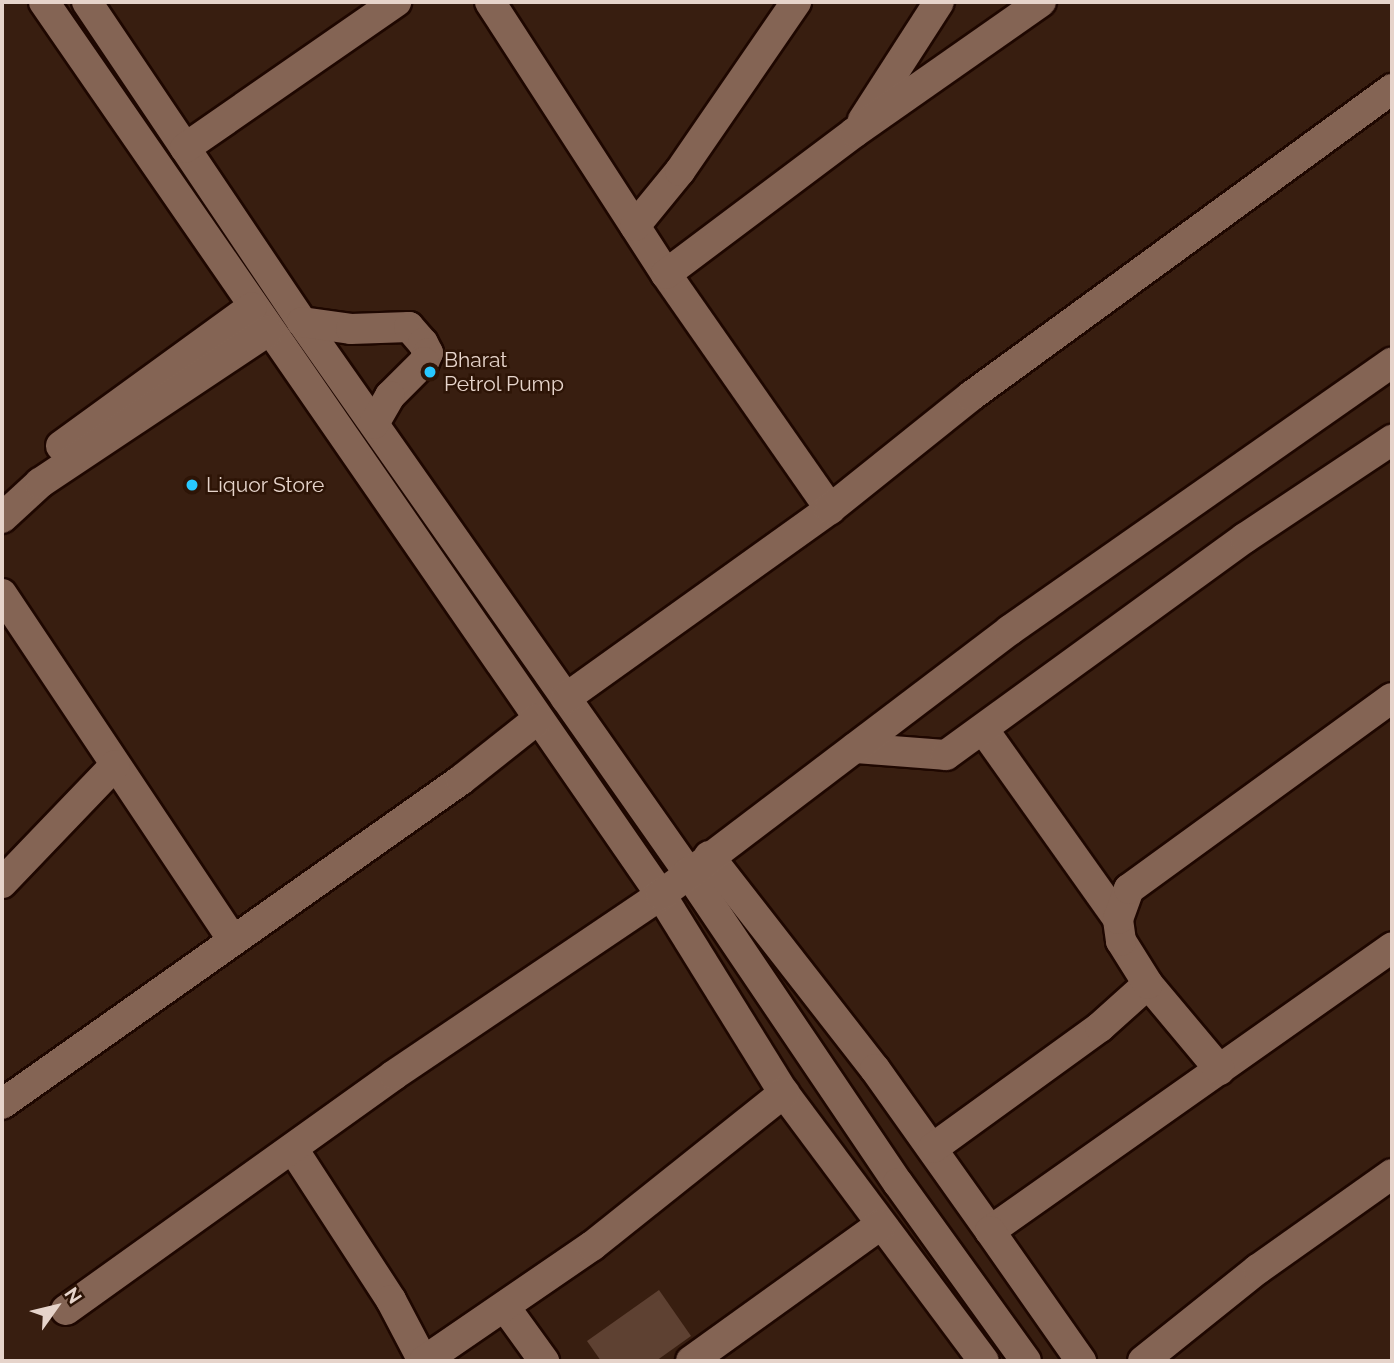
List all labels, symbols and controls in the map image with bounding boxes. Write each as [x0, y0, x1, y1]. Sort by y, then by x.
place label: Bharat Petrol Pump [444, 347, 565, 397]
marker: Bharat Petrol Pump [422, 364, 438, 380]
place label: Liquor Store [206, 472, 325, 498]
marker: Liquor Store [184, 477, 200, 493]
north arrow [21, 1272, 91, 1342]
text: N [60, 1283, 87, 1307]

